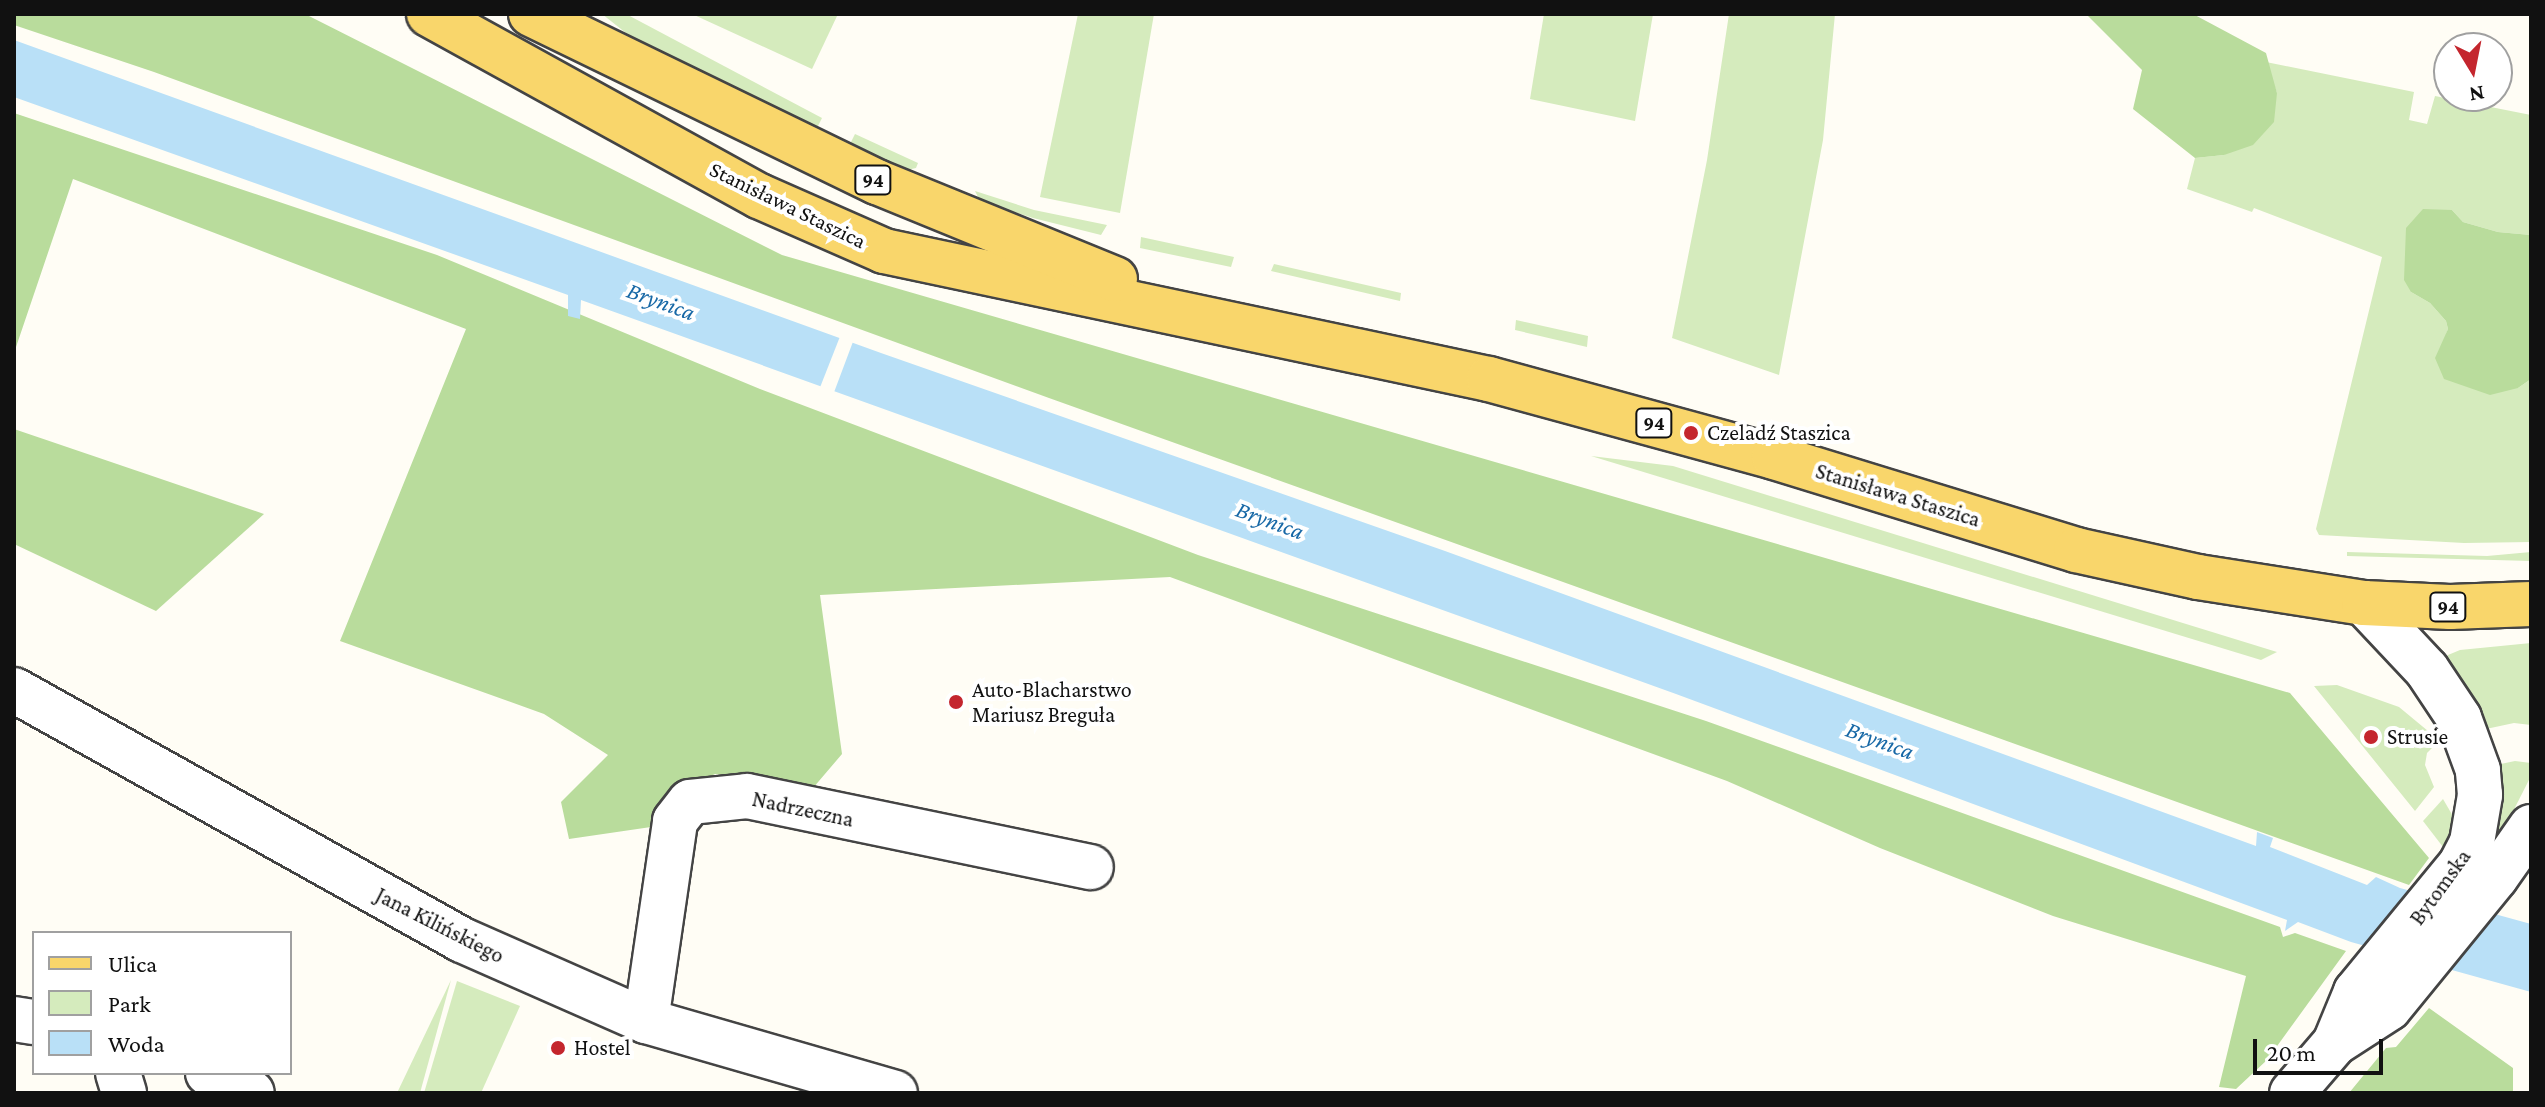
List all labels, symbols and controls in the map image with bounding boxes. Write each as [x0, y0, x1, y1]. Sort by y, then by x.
north arrow [2433, 32, 2513, 112]
text: N [2467, 81, 2486, 108]
street label: Stanisława Staszica [705, 156, 871, 254]
road number: 94 [853, 164, 893, 196]
water label: Brynica [623, 275, 699, 327]
road number: 94 [1634, 407, 1674, 439]
place label: Czeladź Staszica [1707, 420, 1851, 446]
marker: Czeladź Staszica [1682, 424, 1700, 442]
street label: Stanisława Staszica [1813, 457, 1983, 533]
water label: Brynica [1232, 494, 1308, 546]
road number: 94 [2428, 591, 2468, 623]
place label: Auto-Blacharstwo Mariusz Breguła [972, 676, 1132, 728]
marker: Auto-Blacharstwo Mariusz Breguła [947, 693, 965, 711]
water label: Brynica [1842, 714, 1918, 766]
place label: Strusie [2387, 724, 2448, 750]
marker: Strusie [2362, 728, 2380, 746]
street label: Nadrzeczna [750, 785, 856, 833]
street label: Bytomska [2404, 844, 2476, 930]
street label: Jana Kilińskiego [371, 881, 509, 969]
legend [32, 931, 292, 1075]
text: Ulica [108, 950, 157, 977]
text: Park [108, 990, 151, 1017]
scale bar [2257, 1023, 2387, 1073]
text: Woda [108, 1030, 165, 1057]
place label: Hostel [574, 1035, 631, 1061]
marker: Hostel [549, 1039, 567, 1057]
text: 20 m [2267, 1039, 2316, 1066]

